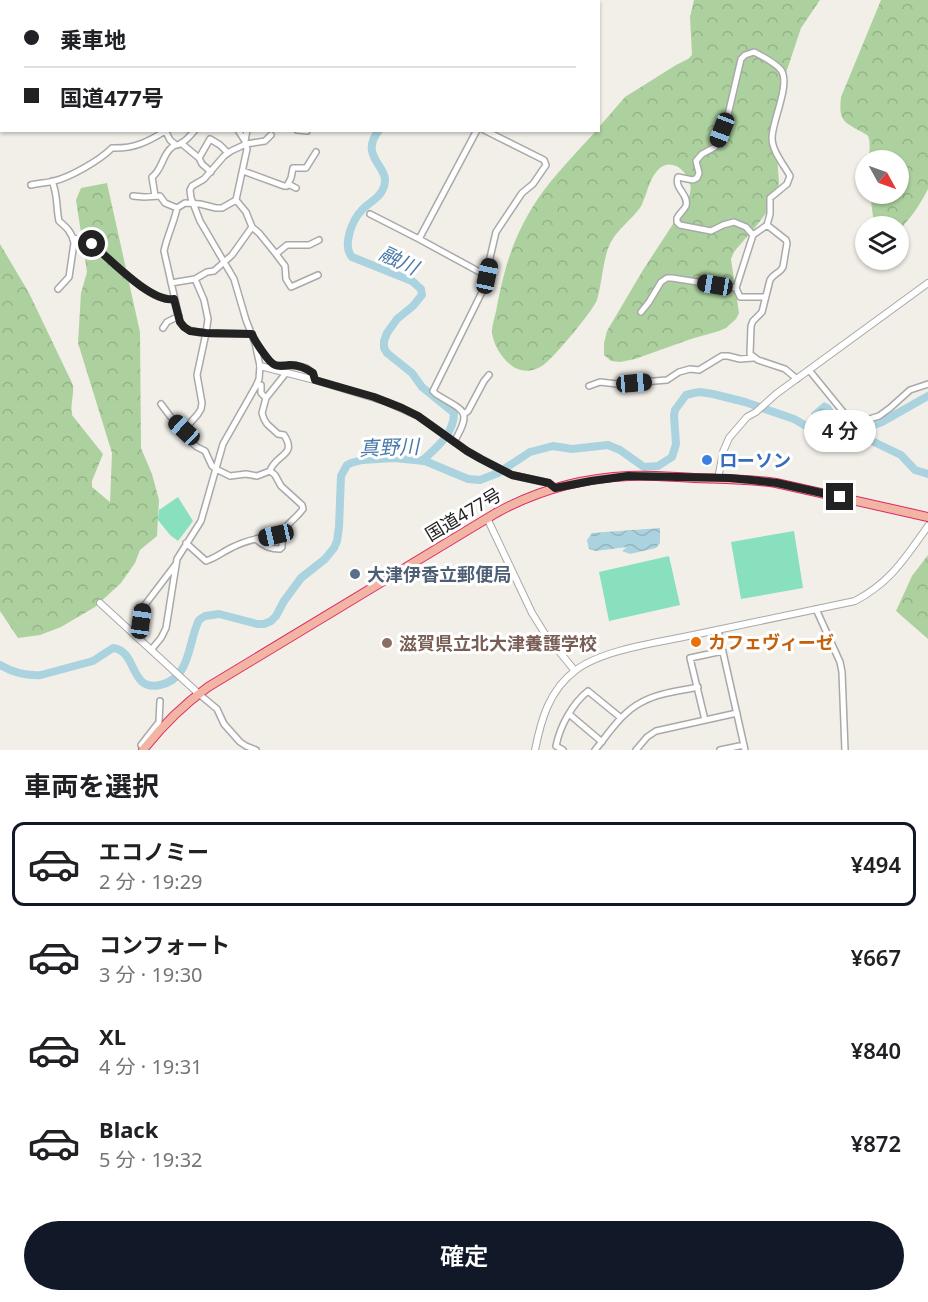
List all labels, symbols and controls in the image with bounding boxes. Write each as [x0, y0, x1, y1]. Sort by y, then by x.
text: 乗車地 [60, 24, 126, 54]
text: 国道477号 [60, 82, 164, 112]
car [707, 110, 737, 150]
north arrow [855, 150, 909, 204]
map controls [855, 150, 909, 270]
button: layers [855, 216, 909, 270]
route start [78, 230, 105, 257]
water label: 融川 [375, 239, 425, 282]
car [474, 257, 500, 295]
car [696, 273, 734, 297]
car [615, 372, 653, 394]
callout: 4 分 [804, 410, 876, 452]
car [165, 411, 203, 449]
text: 4 分 [822, 417, 858, 444]
water label: 真野川 [359, 432, 421, 462]
place label: ローソン [719, 448, 791, 472]
marker: ローソン [700, 453, 714, 467]
street label: 国道477号 [420, 482, 506, 546]
route end [826, 483, 853, 510]
car [256, 522, 296, 548]
place label: 大津伊香立郵便局 [367, 562, 511, 586]
marker: 大津伊香立郵便局 [348, 567, 362, 581]
car [130, 602, 152, 640]
place label: カフェヴィーゼ [708, 630, 834, 654]
place label: 滋賀県立北大津養護学校 [399, 631, 597, 655]
marker: カフェヴィーゼ [689, 635, 703, 649]
marker: 滋賀県立北大津養護学校 [380, 636, 394, 650]
text: 車両を選択 [24, 767, 159, 804]
text: エコノミー [99, 836, 209, 866]
icon: car [27, 837, 81, 891]
text: ¥494 [851, 849, 901, 879]
text: 2 分 · 19:29 [99, 868, 203, 895]
text: コンフォート [99, 929, 230, 959]
icon: car [27, 930, 81, 984]
text: ¥667 [851, 942, 901, 972]
text: 3 分 · 19:30 [99, 961, 203, 988]
text: XL [99, 1021, 126, 1051]
icon: car [27, 1023, 81, 1077]
text: ¥840 [851, 1035, 901, 1065]
text: 4 分 · 19:31 [99, 1053, 203, 1080]
text: Black [99, 1114, 158, 1144]
icon: car [27, 1116, 81, 1170]
text: ¥872 [851, 1128, 901, 1158]
text: 5 分 · 19:32 [99, 1146, 203, 1173]
button: 確定 [24, 1221, 904, 1290]

